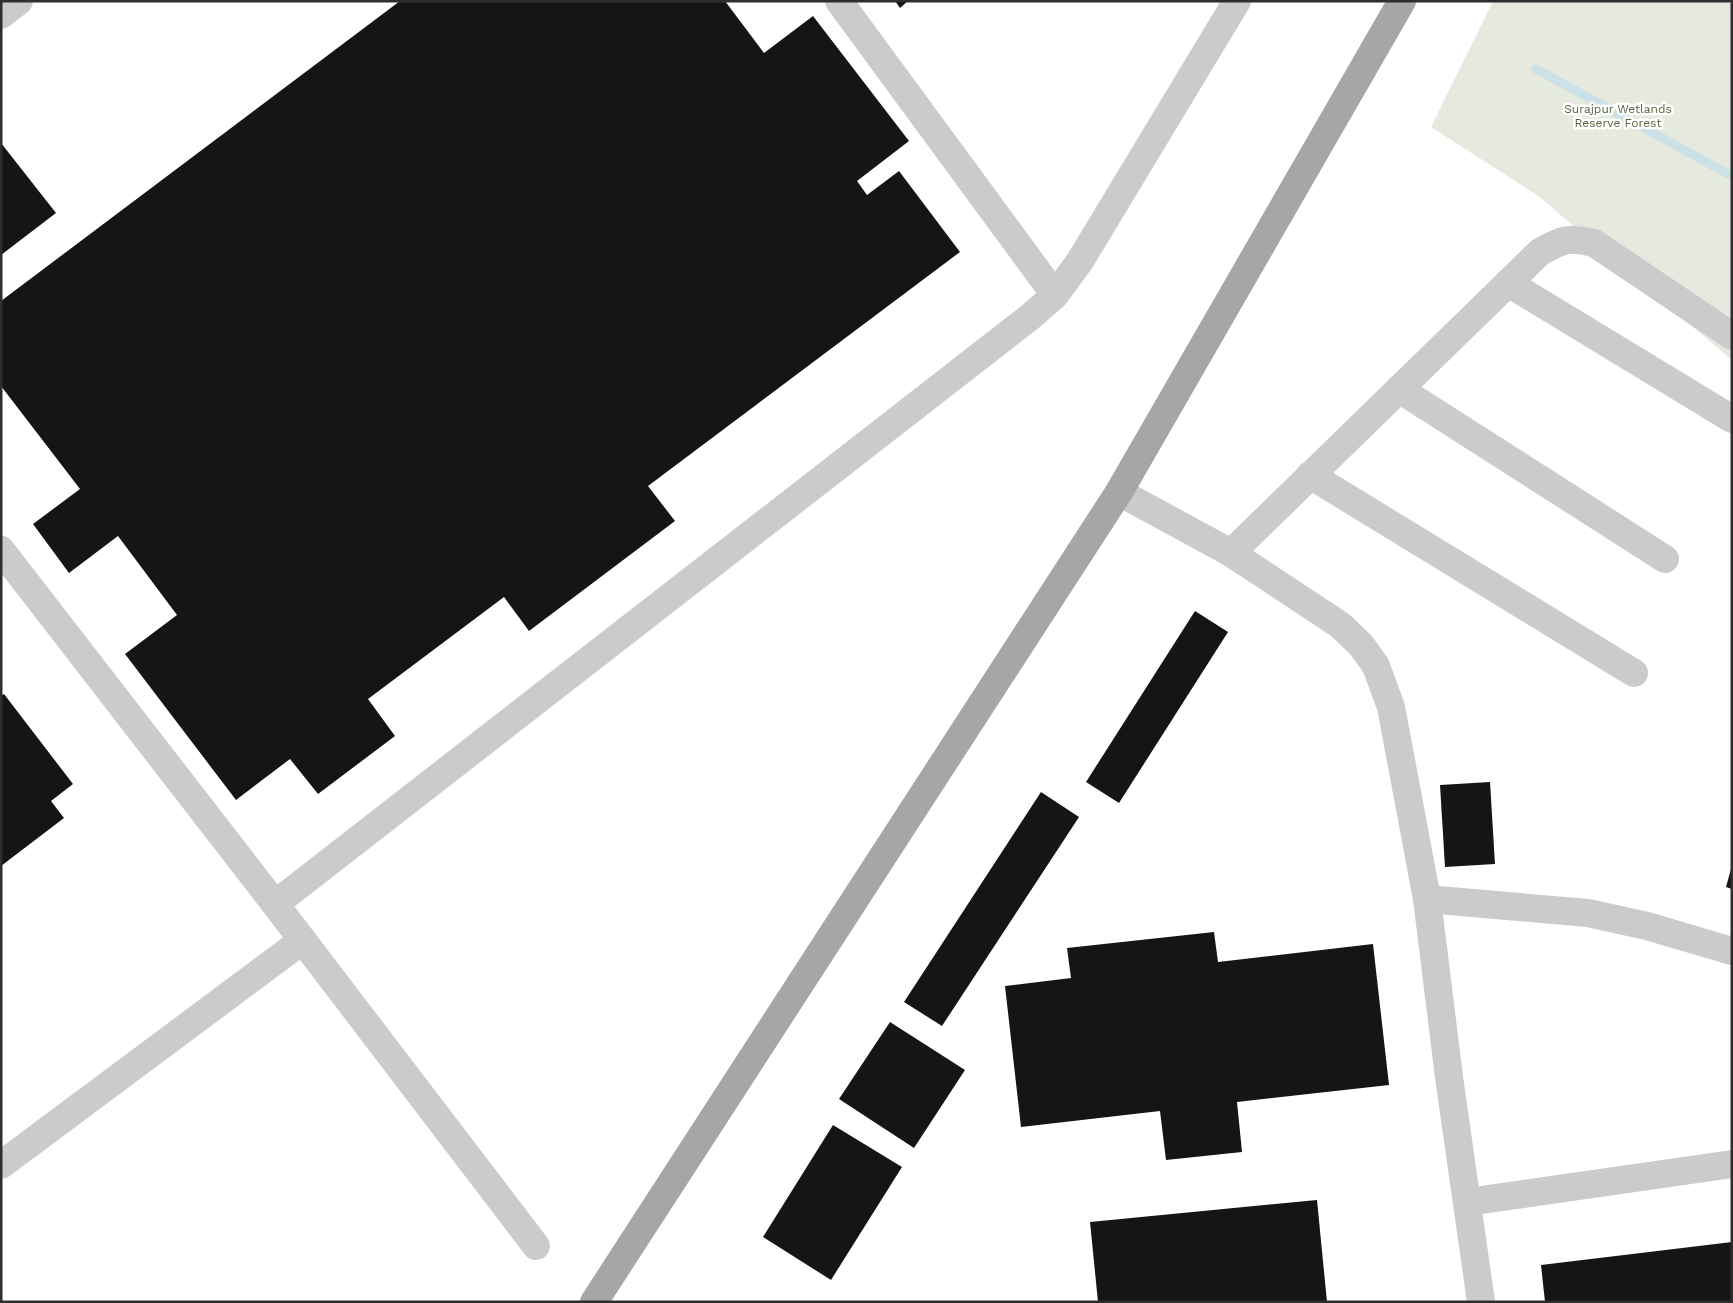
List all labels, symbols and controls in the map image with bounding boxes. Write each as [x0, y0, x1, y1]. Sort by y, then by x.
park label: Surajpur Wetlands Reserve Forest [1564, 102, 1672, 130]

